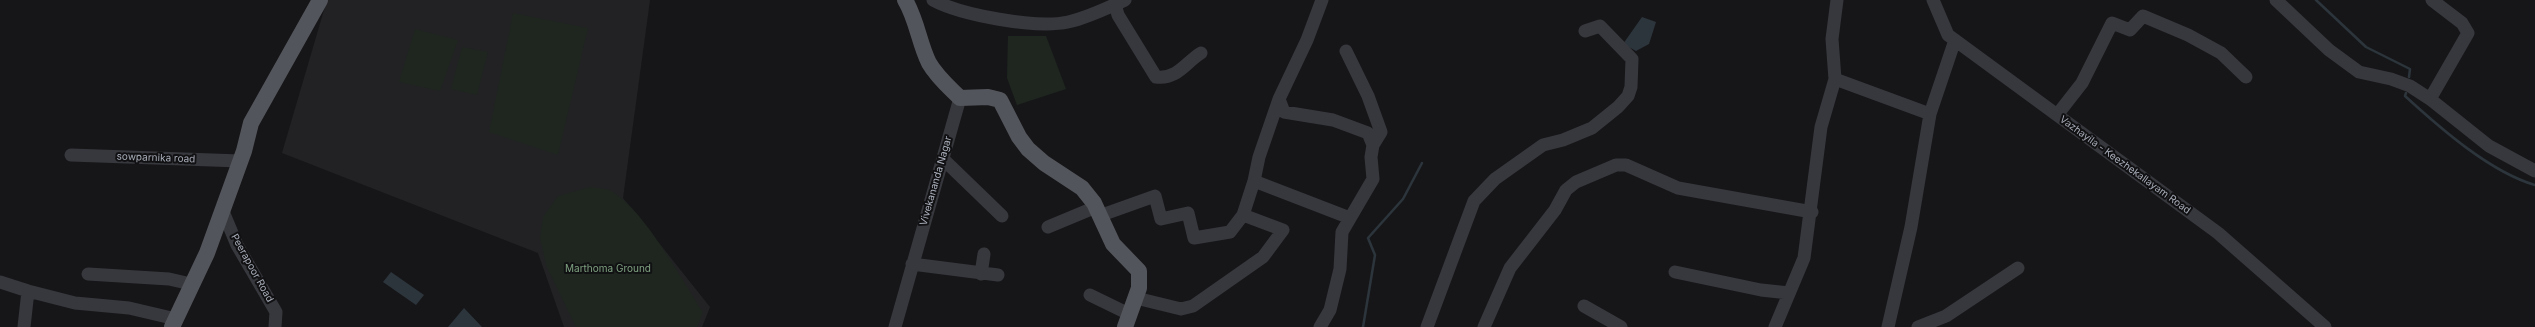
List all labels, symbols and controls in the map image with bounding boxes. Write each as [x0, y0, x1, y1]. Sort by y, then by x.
street label: Vazhayila - Keezhekallayam Road [2057, 114, 2193, 216]
street label: Vivekananda Nagar [918, 135, 954, 227]
street label: sowparnika road [116, 151, 196, 165]
street label: Peerapoor Road [228, 232, 276, 304]
park label: Marthoma Ground [565, 263, 651, 275]

